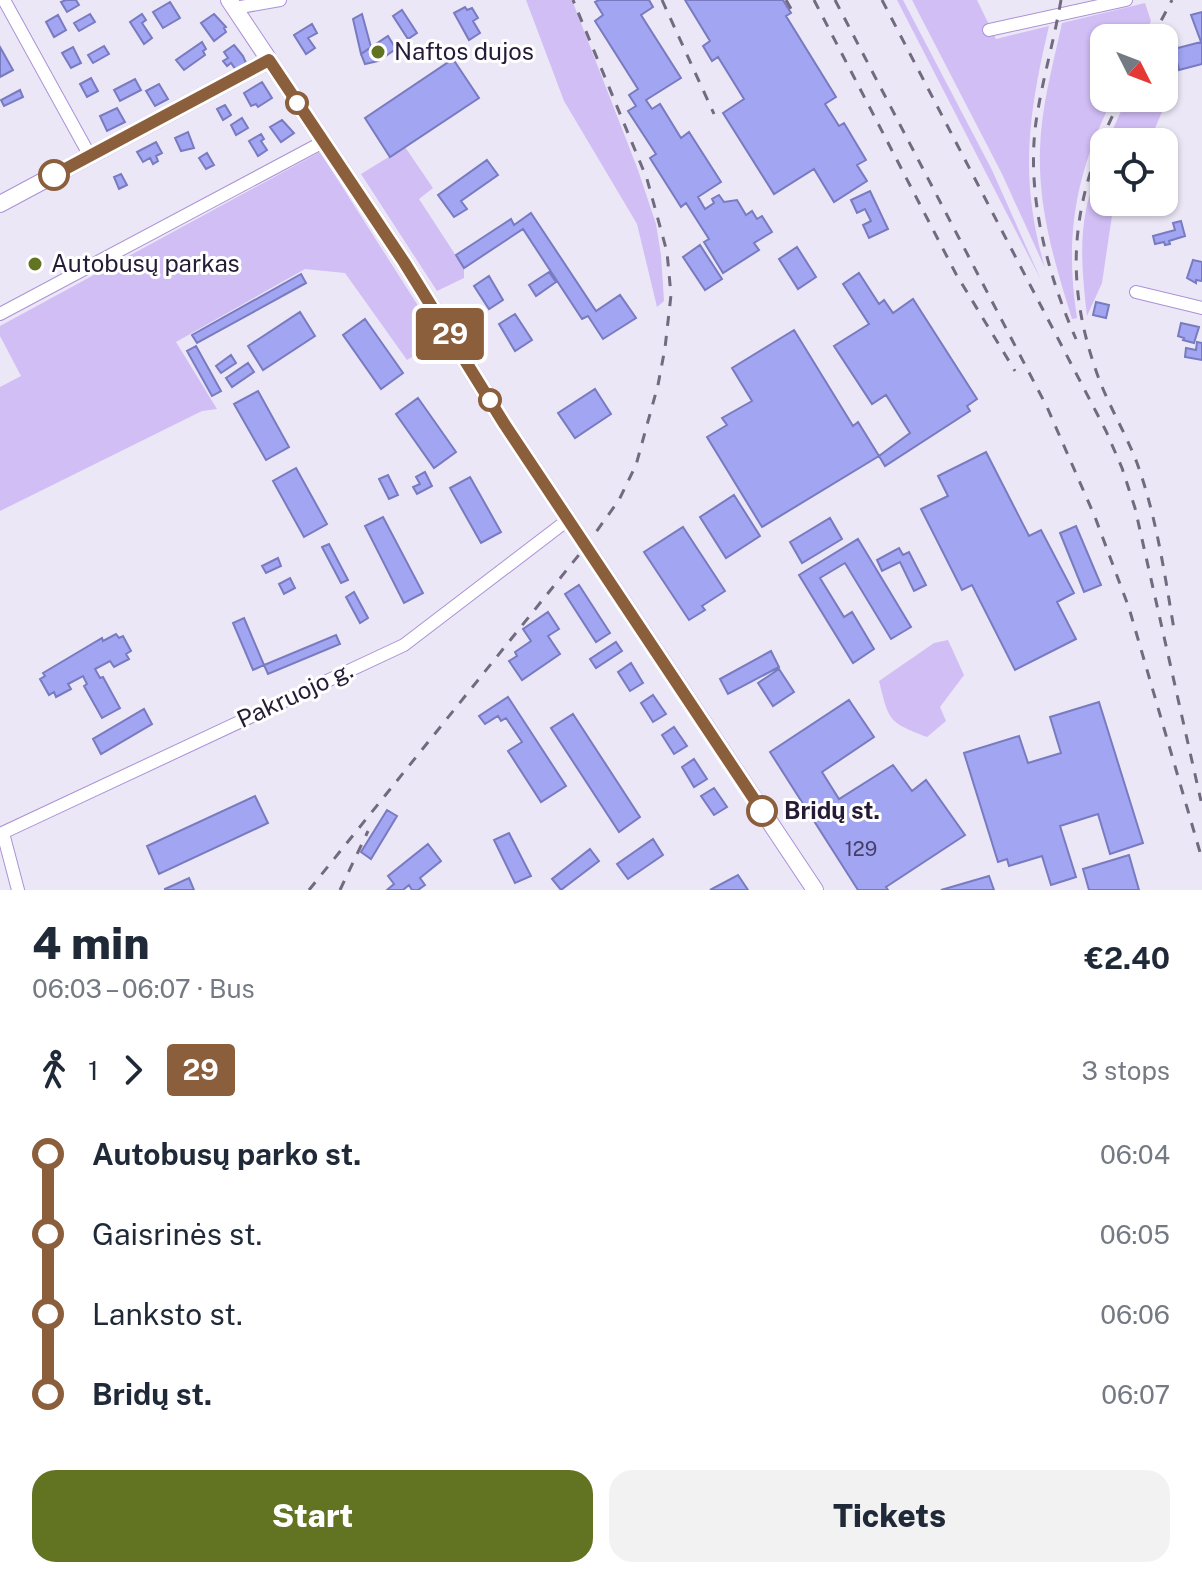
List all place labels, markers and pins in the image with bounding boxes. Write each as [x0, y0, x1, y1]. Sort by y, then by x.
place label: Naftos dujos [394, 37, 534, 65]
marker: Naftos dujos [369, 43, 387, 61]
unlabelled marker [286, 92, 308, 114]
unlabelled marker [39, 160, 69, 190]
place label: Autobusų parkas [51, 249, 240, 277]
marker: Autobusų parkas [26, 255, 44, 273]
unlabelled marker [479, 389, 501, 411]
marker: Bridų st. [747, 796, 777, 826]
place label: Bridų st. [784, 796, 880, 824]

